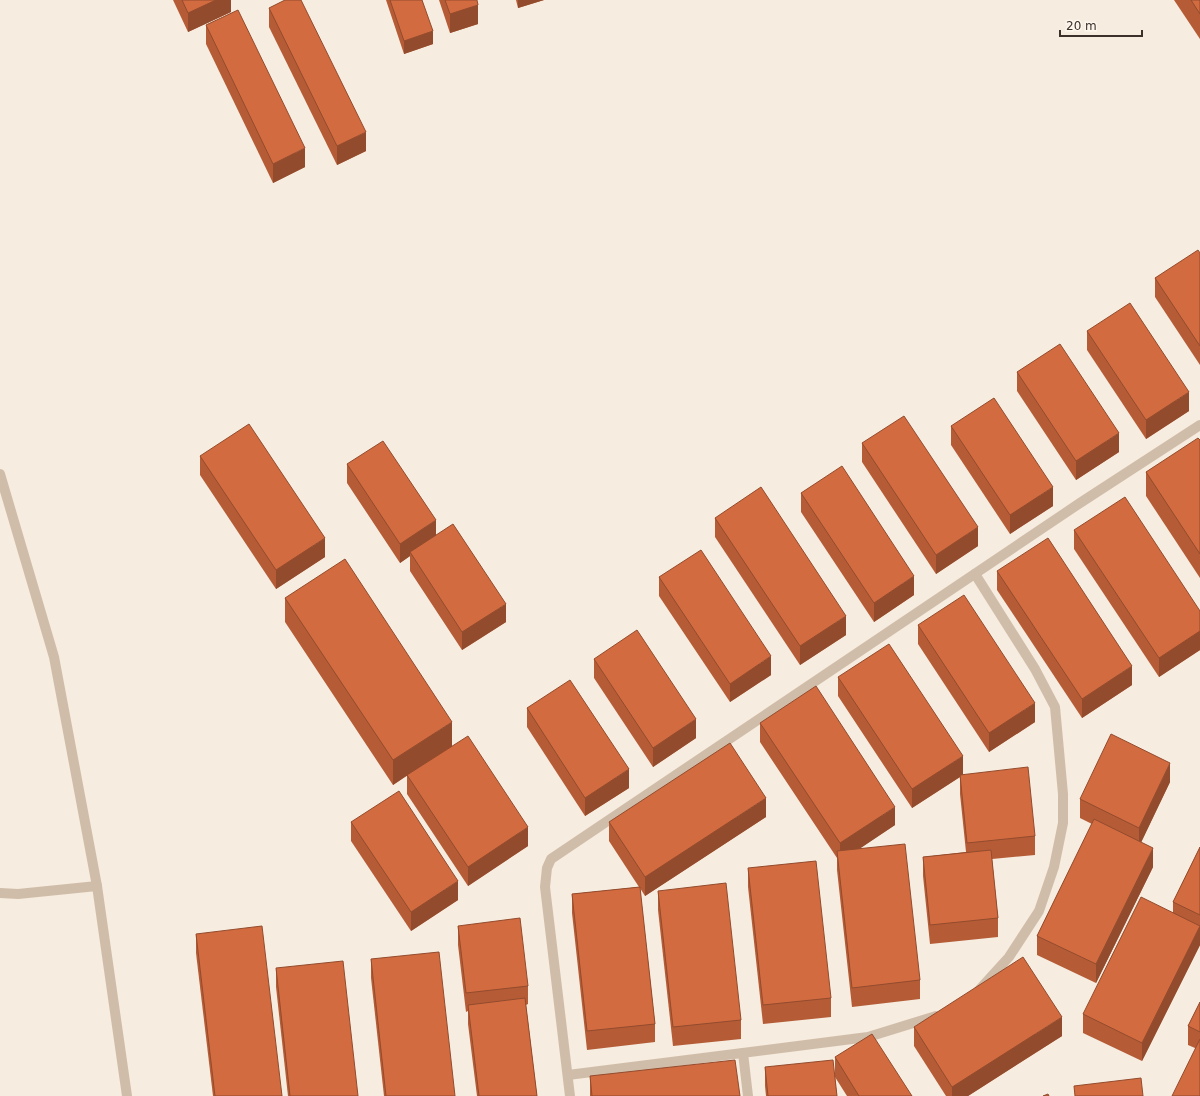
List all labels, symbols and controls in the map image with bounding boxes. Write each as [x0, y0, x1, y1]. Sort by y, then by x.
scale bar [1060, 12, 1142, 38]
text: 20 m [1066, 19, 1097, 33]

